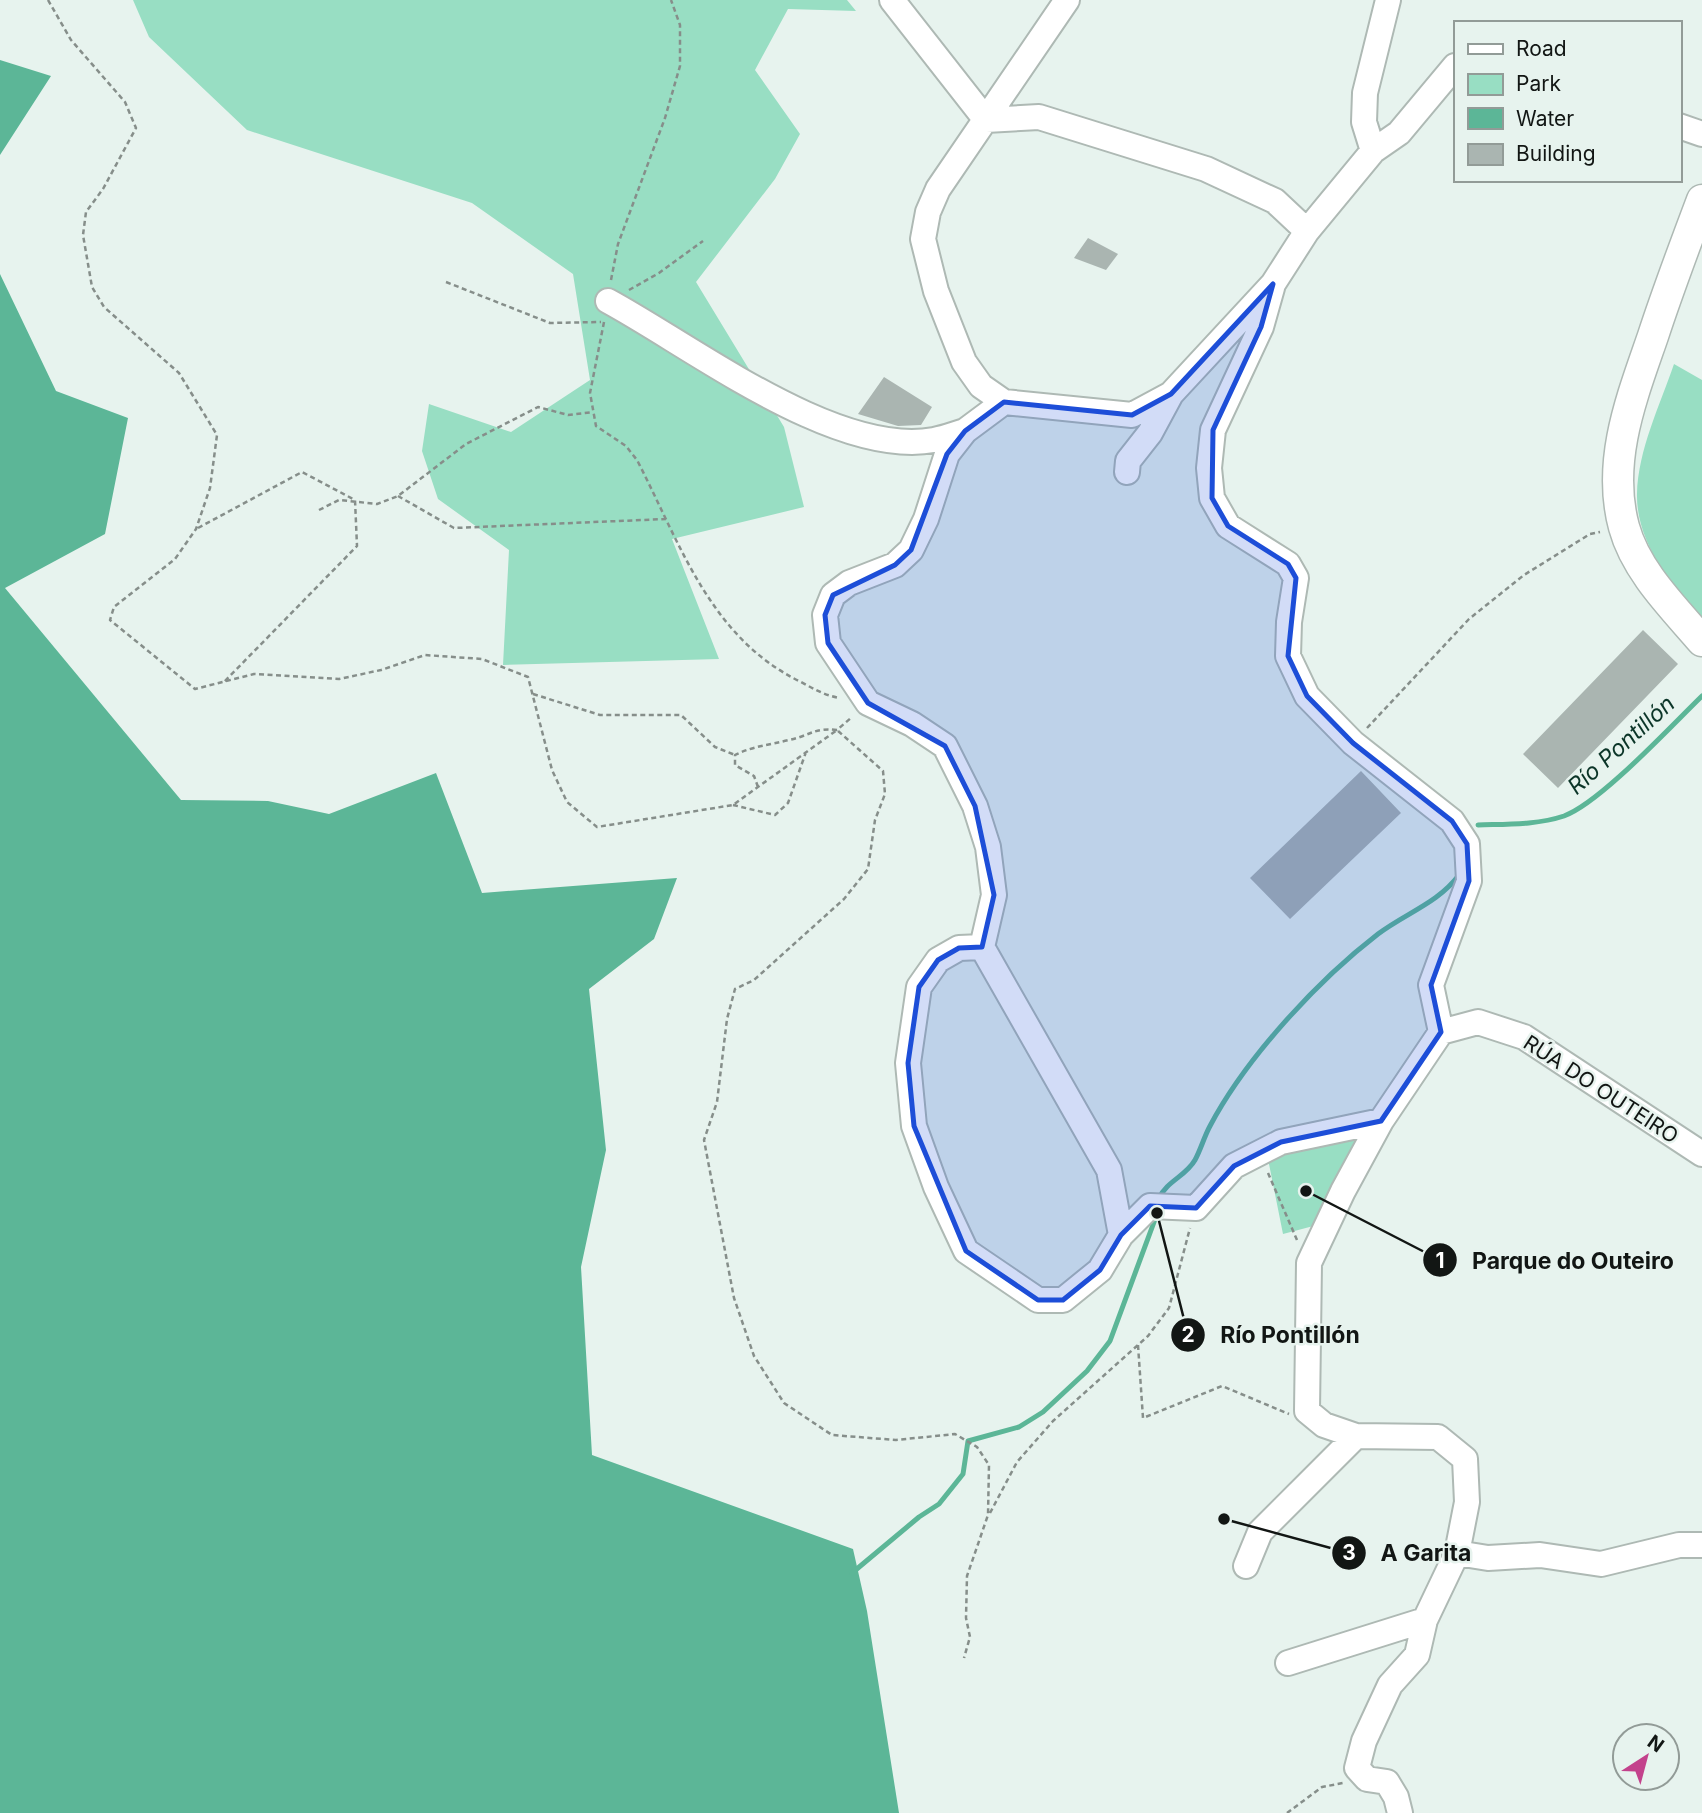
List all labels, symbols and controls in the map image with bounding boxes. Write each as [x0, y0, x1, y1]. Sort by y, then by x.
legend [1454, 21, 1681, 182]
text: Road [1516, 36, 1567, 61]
text: Park [1516, 71, 1561, 96]
text: Water [1516, 106, 1574, 131]
text: Building [1516, 141, 1596, 166]
water label: Río Pontillón [1562, 690, 1680, 800]
street label: RÚA DO OUTEIRO [1519, 1029, 1684, 1148]
callout: Parque do Outeiro [1423, 1238, 1688, 1282]
text: Parque do Outeiro [1472, 1247, 1674, 1275]
text: 1 [1435, 1248, 1445, 1273]
callout: Río Pontillón [1171, 1313, 1373, 1357]
text: Río Pontillón [1220, 1321, 1360, 1349]
text: 2 [1181, 1322, 1195, 1347]
callout: A Garita [1331, 1531, 1485, 1575]
text: A Garita [1381, 1539, 1471, 1567]
text: 3 [1342, 1540, 1356, 1565]
north arrow [1611, 1722, 1681, 1792]
text: N [1643, 1730, 1668, 1757]

